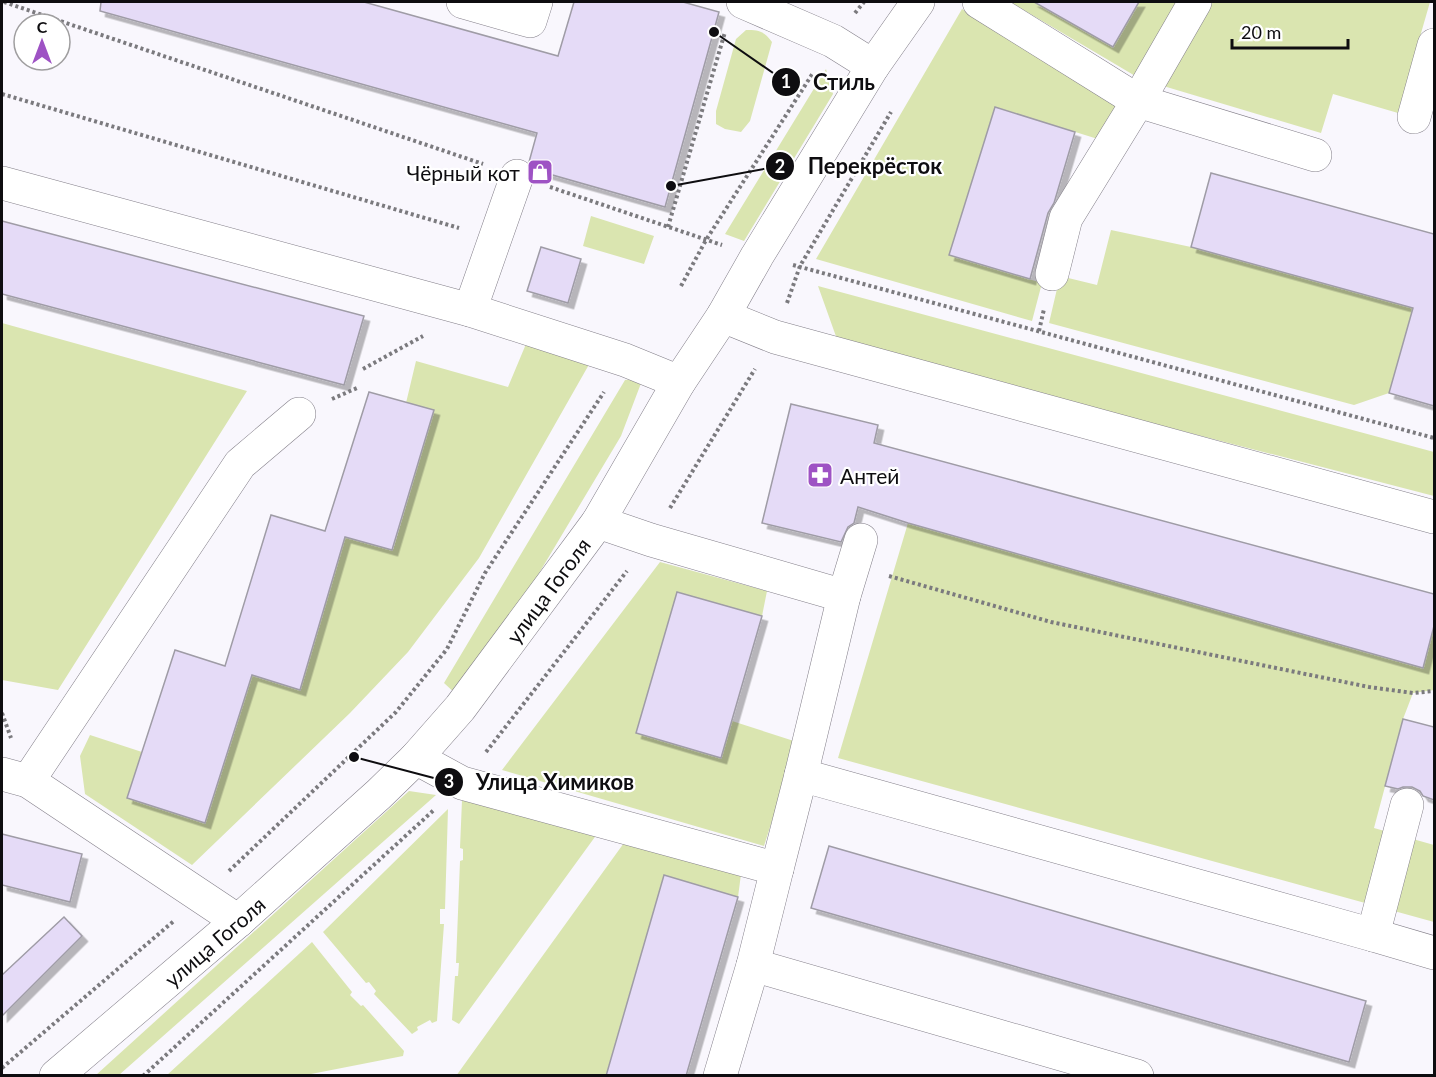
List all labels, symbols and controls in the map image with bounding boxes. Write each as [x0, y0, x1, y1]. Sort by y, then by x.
north arrow [12, 12, 72, 72]
scale bar [1232, 12, 1348, 50]
text: С [37, 17, 48, 36]
text: 20 m [1241, 21, 1281, 43]
callout: Стиль [771, 62, 887, 102]
text: Стиль [813, 68, 875, 95]
text: 1 [781, 70, 791, 92]
callout: Перекрёсток [765, 146, 954, 186]
text: Перекрёсток [808, 152, 942, 179]
text: 2 [775, 155, 785, 177]
shop icon: Чёрный кот [525, 157, 555, 187]
place label: Чёрный кот [407, 160, 520, 185]
pharmacy icon: Антей [805, 460, 835, 490]
place label: Антей [840, 463, 899, 488]
street label: улица Гоголя [500, 532, 595, 648]
callout: Улица Химиков [434, 762, 646, 802]
text: Улица Химиков [475, 768, 634, 795]
text: 3 [444, 770, 454, 792]
street label: улица Гоголя [159, 891, 270, 991]

